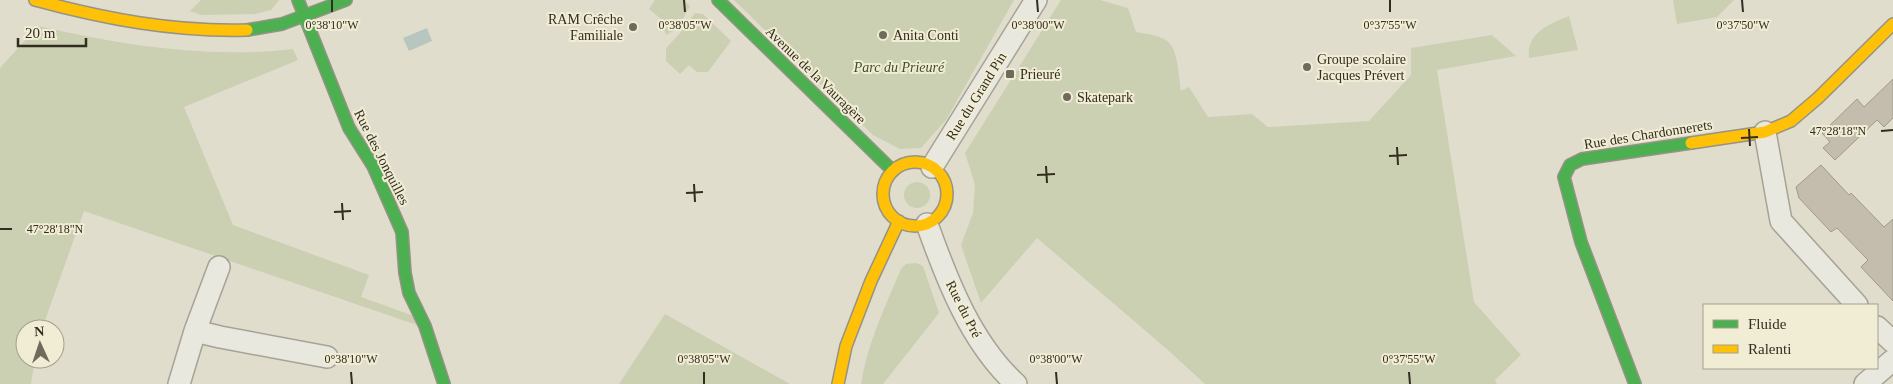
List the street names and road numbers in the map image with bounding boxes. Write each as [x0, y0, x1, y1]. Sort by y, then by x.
street label: Avenue de la Vauragère [763, 24, 869, 127]
street label: Rue du Grand Pin [943, 50, 1009, 143]
street label: Rue des Jonquilles [351, 107, 412, 207]
street label: Rue des Chardonnerets [1583, 117, 1713, 152]
street label: Rue du Pré [943, 278, 984, 340]

